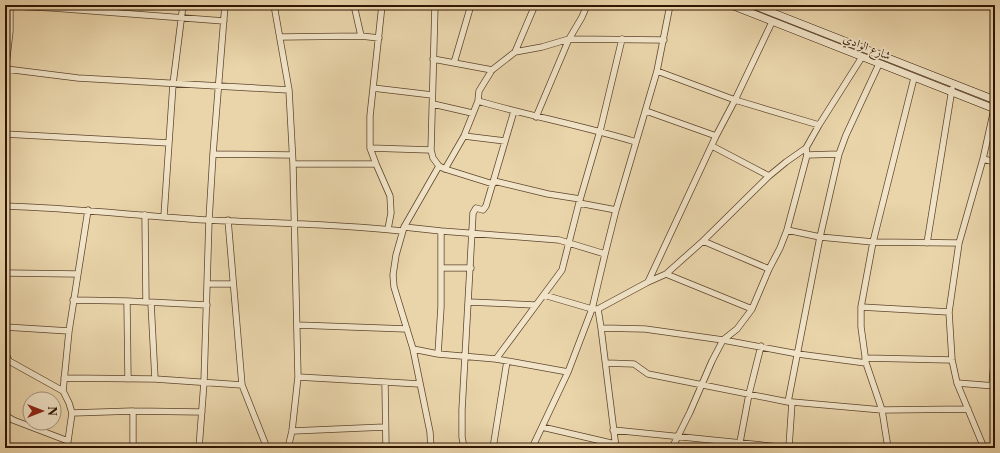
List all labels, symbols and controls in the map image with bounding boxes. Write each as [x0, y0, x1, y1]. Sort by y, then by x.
street label: شارع الوادي [840, 30, 893, 67]
north arrow [22, 391, 62, 431]
text: N [45, 406, 59, 416]

